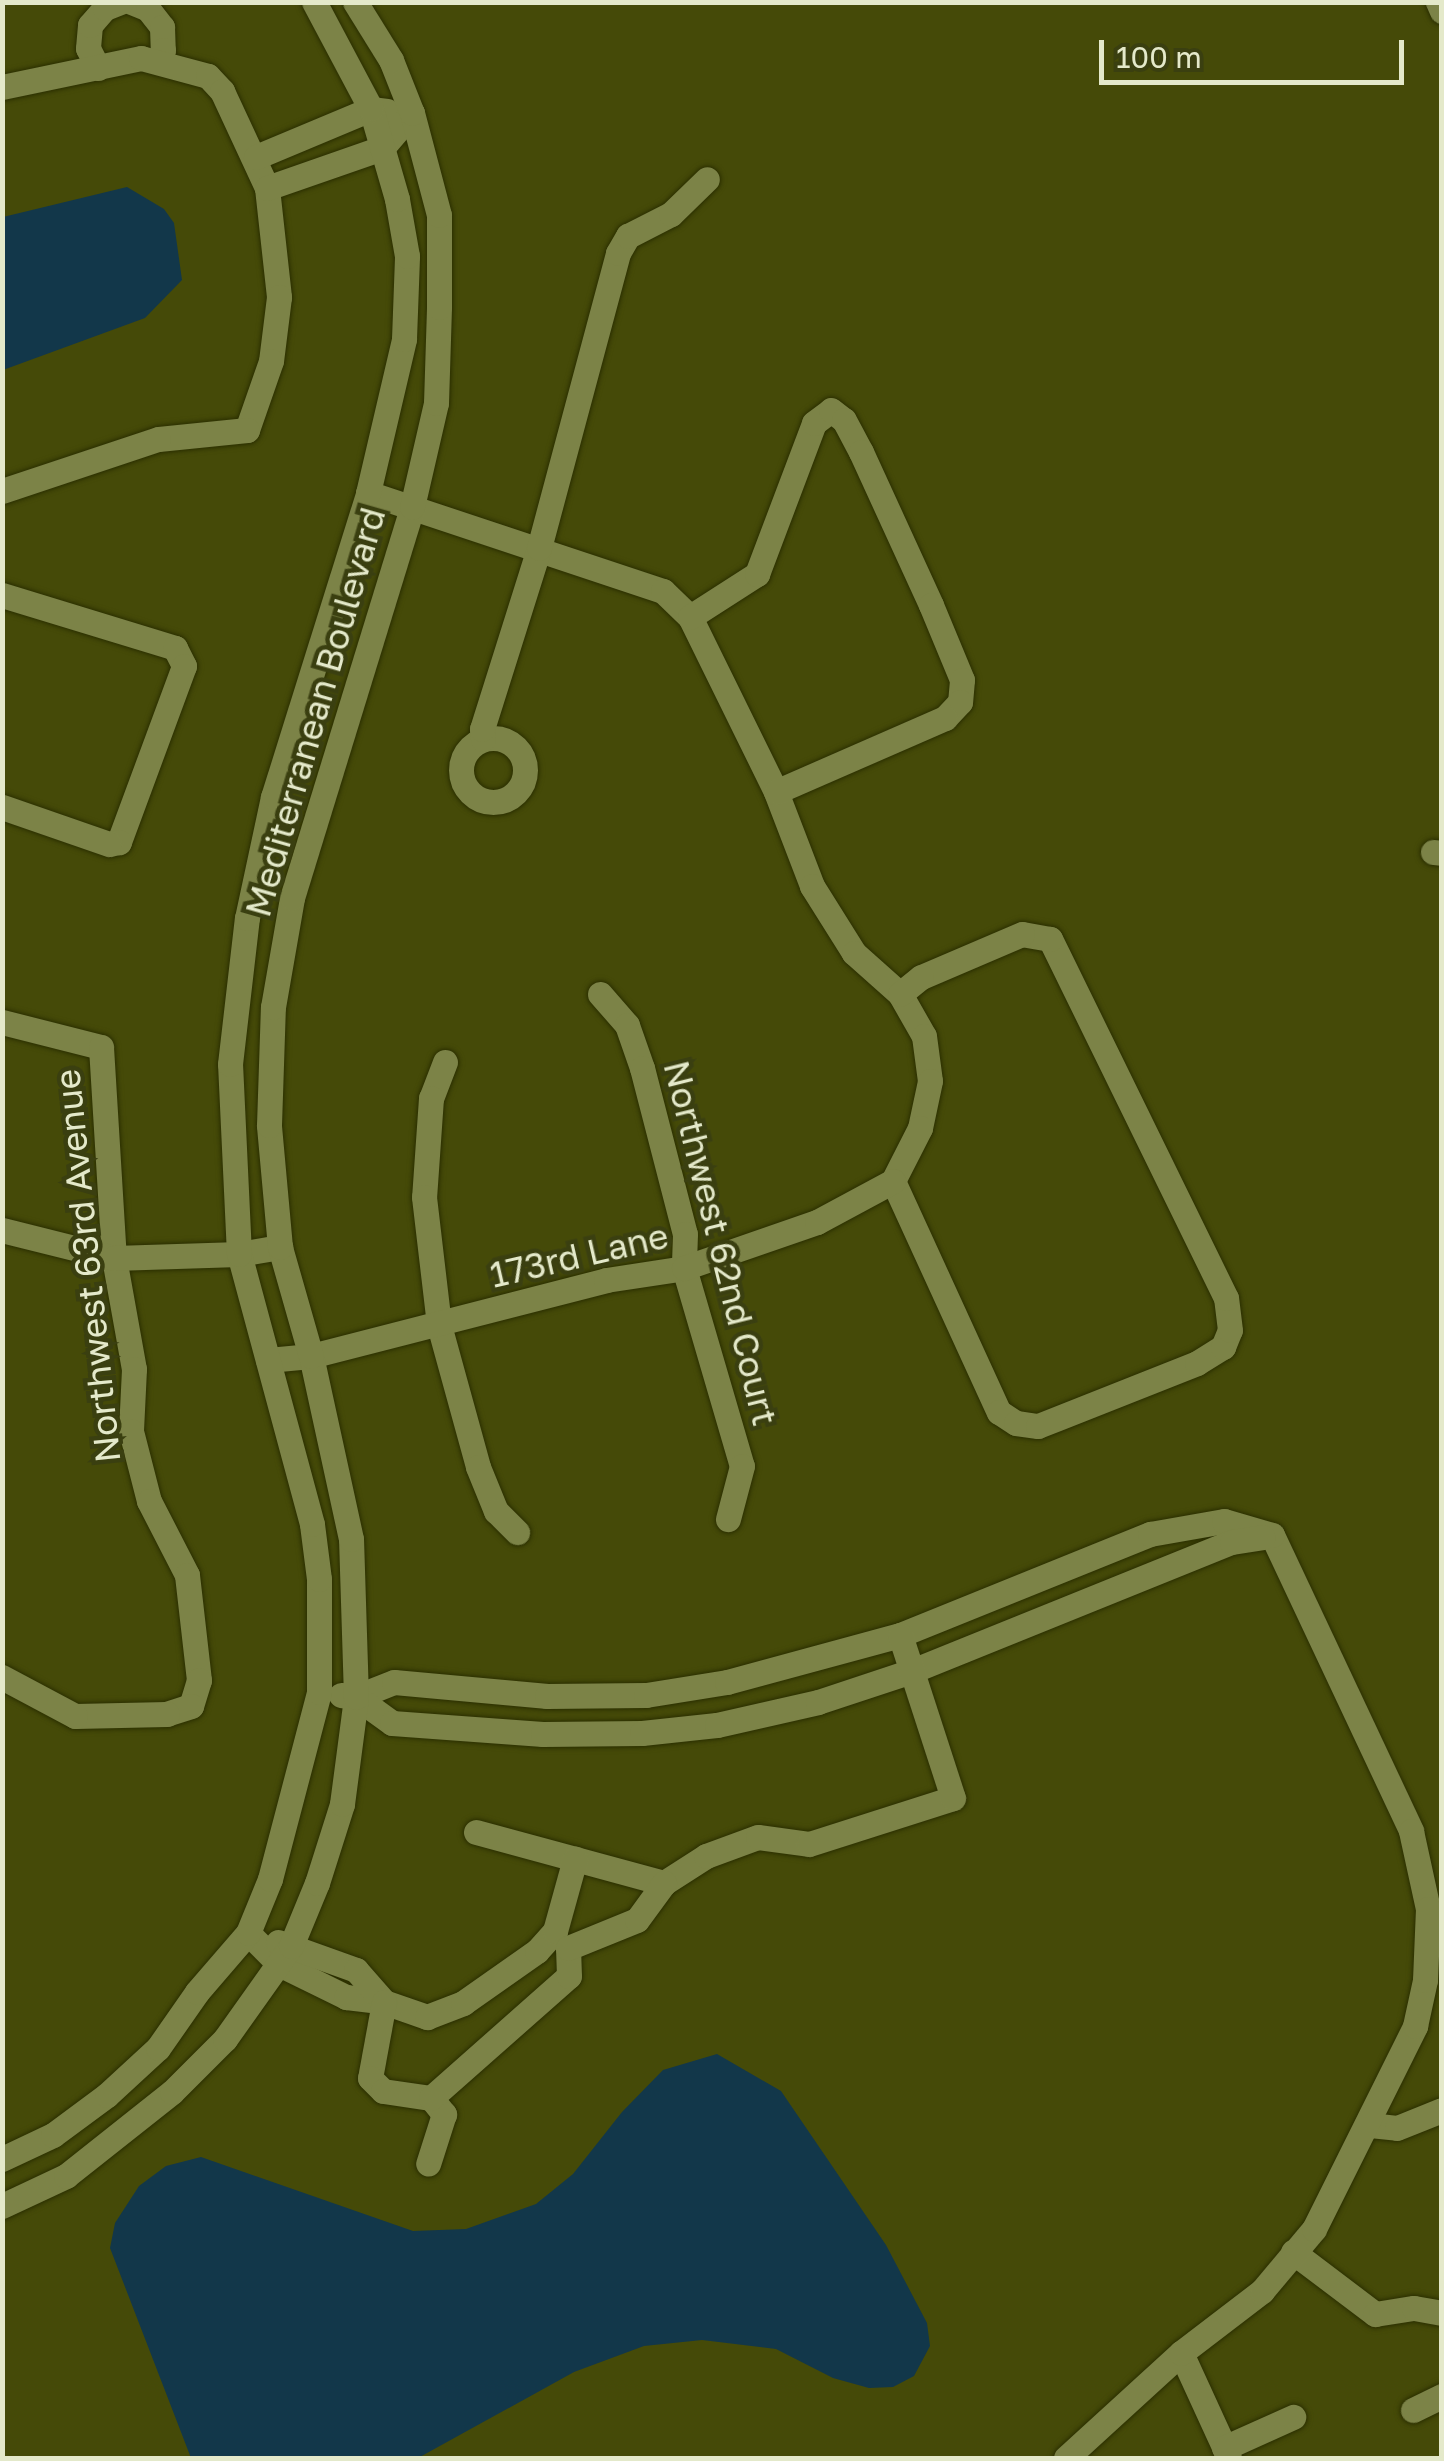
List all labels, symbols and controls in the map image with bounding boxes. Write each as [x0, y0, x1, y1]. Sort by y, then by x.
scale bar [1104, 20, 1409, 82]
text: 100 m [1116, 39, 1202, 75]
street label: Mediterranean Boulevard [236, 503, 394, 921]
street label: Northwest 62nd Court [655, 1056, 787, 1430]
street label: Northwest 63rd Avenue [45, 1067, 129, 1465]
street label: 173rd Lane [486, 1214, 672, 1296]

